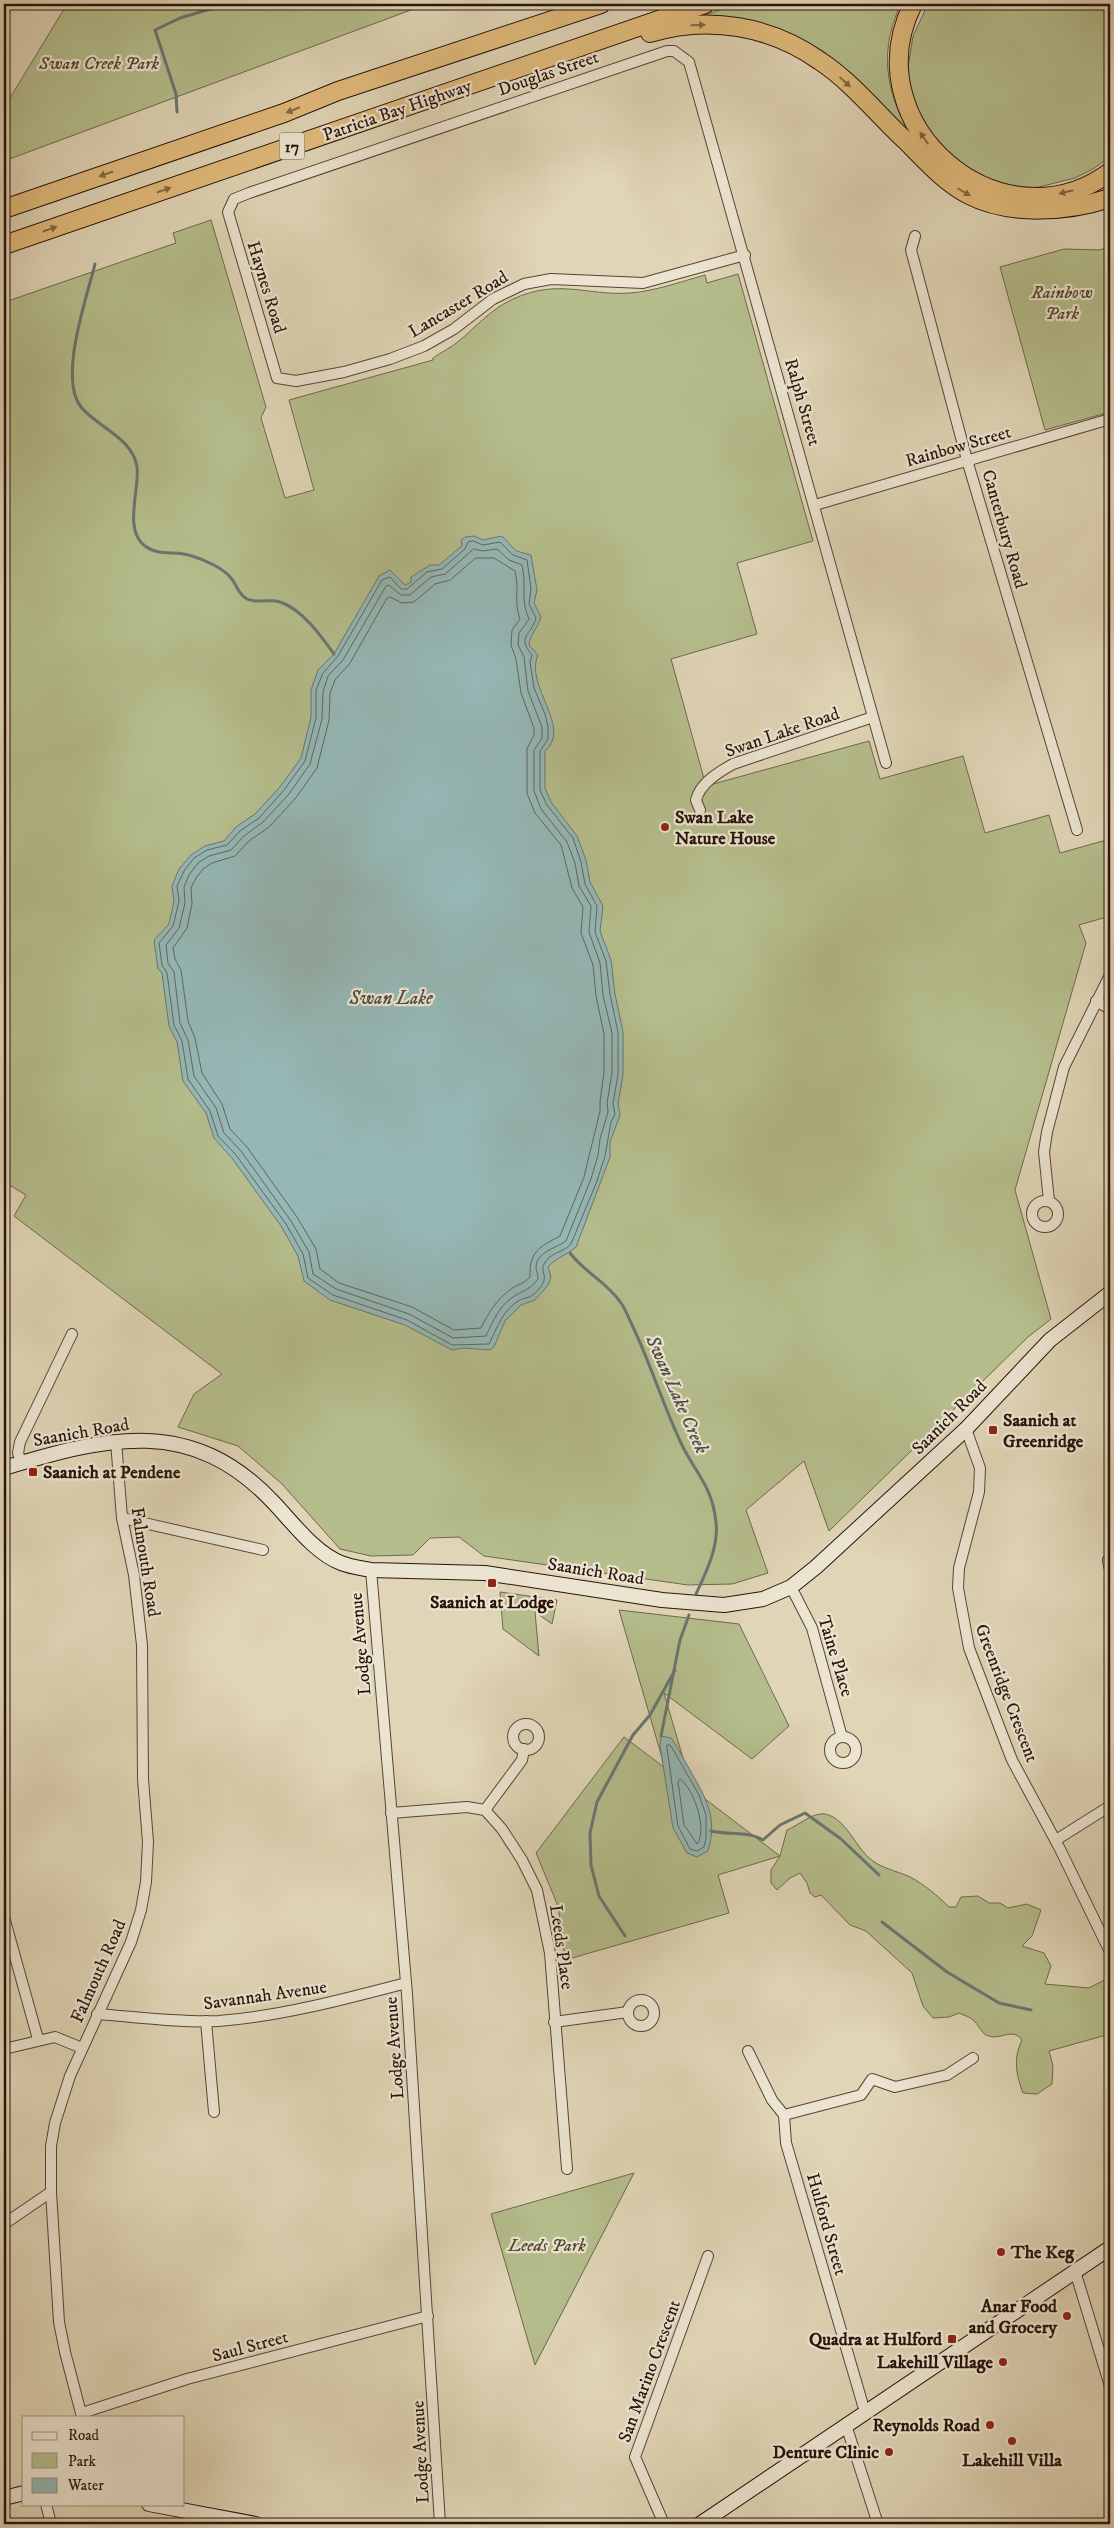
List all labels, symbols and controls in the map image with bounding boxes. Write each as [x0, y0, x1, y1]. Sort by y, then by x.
one-way arrow [690, 21, 706, 29]
street label: Douglas Street [495, 46, 602, 101]
park label: Swan Creek Park [38, 53, 160, 75]
street label: Patricia Bay Highway [320, 75, 475, 147]
one-way arrow [838, 76, 850, 88]
one-way arrow [286, 106, 300, 114]
one-way arrow [919, 131, 928, 145]
road number: 17 [280, 132, 304, 160]
one-way arrow [98, 170, 113, 178]
one-way arrow [157, 186, 172, 194]
one-way arrow [957, 187, 971, 196]
one-way arrow [1059, 188, 1074, 196]
one-way arrow [43, 225, 58, 233]
street label: Haynes Road [242, 239, 290, 336]
street label: Lancaster Road [405, 266, 512, 343]
park label: Rainbow Park [1030, 282, 1093, 325]
street label: Ralph Street [779, 356, 825, 449]
street label: Rainbow Street [903, 421, 1014, 473]
street label: Canterbury Road [977, 467, 1031, 591]
street label: Swan Lake Road [722, 703, 842, 763]
place label: Swan Lake Nature House [675, 807, 776, 850]
marker: Swan Lake Nature House [659, 821, 671, 833]
water label: Swan Lake [348, 987, 433, 1010]
water label: Swan Lake Creek [640, 1331, 713, 1457]
street label: Saanich Road [908, 1376, 992, 1460]
place label: Saanich at Greenridge [1003, 1410, 1084, 1453]
street label: Saanich Road [31, 1414, 131, 1452]
marker: Saanich at Greenridge [987, 1424, 999, 1436]
place label: Saanich at Pendene [43, 1462, 181, 1484]
marker: Saanich at Pendene [27, 1466, 39, 1478]
street label: Falmouth Road [125, 1506, 165, 1619]
street label: Saanich Road [546, 1554, 646, 1590]
marker: Saanich at Lodge [486, 1577, 498, 1589]
street label: Lodge Avenue [346, 1592, 376, 1696]
place label: Saanich at Lodge [430, 1592, 555, 1614]
street label: Taine Place [812, 1613, 858, 1699]
street label: Greenridge Crescent [970, 1621, 1043, 1766]
street label: Leeds Place [544, 1903, 578, 1991]
street label: Falmouth Road [66, 1916, 132, 2026]
street label: Savannah Avenue [202, 1976, 328, 2016]
street label: Lodge Avenue [380, 1996, 410, 2100]
street label: Hulford Street [801, 2171, 851, 2278]
park label: Leeds Park [507, 2235, 586, 2257]
place label: The Keg [1010, 2242, 1075, 2264]
marker: The Keg [995, 2246, 1007, 2258]
place label: Anar Food and Grocery [969, 2296, 1058, 2339]
street label: San Marino Crescent [614, 2297, 686, 2446]
marker: Anar Food and Grocery [1061, 2310, 1073, 2322]
street label: Saul Street [210, 2326, 291, 2368]
place label: Quadra at Hulford [809, 2329, 943, 2351]
marker: Quadra at Hulford [946, 2333, 958, 2345]
place label: Lakehill Village [877, 2352, 994, 2374]
marker: Lakehill Village [997, 2356, 1009, 2368]
street label: Lodge Avenue [407, 2400, 435, 2504]
place label: Reynolds Road [873, 2415, 981, 2437]
legend [22, 2416, 185, 2506]
marker: Reynolds Road [984, 2419, 996, 2431]
text: Road [68, 2426, 100, 2445]
marker: Lakehill Villa [1006, 2435, 1018, 2447]
place label: Denture Clinic [773, 2442, 879, 2464]
marker: Denture Clinic [883, 2446, 895, 2458]
place label: Lakehill Villa [962, 2450, 1062, 2472]
text: Park [68, 2452, 97, 2471]
text: Water [67, 2476, 104, 2495]

